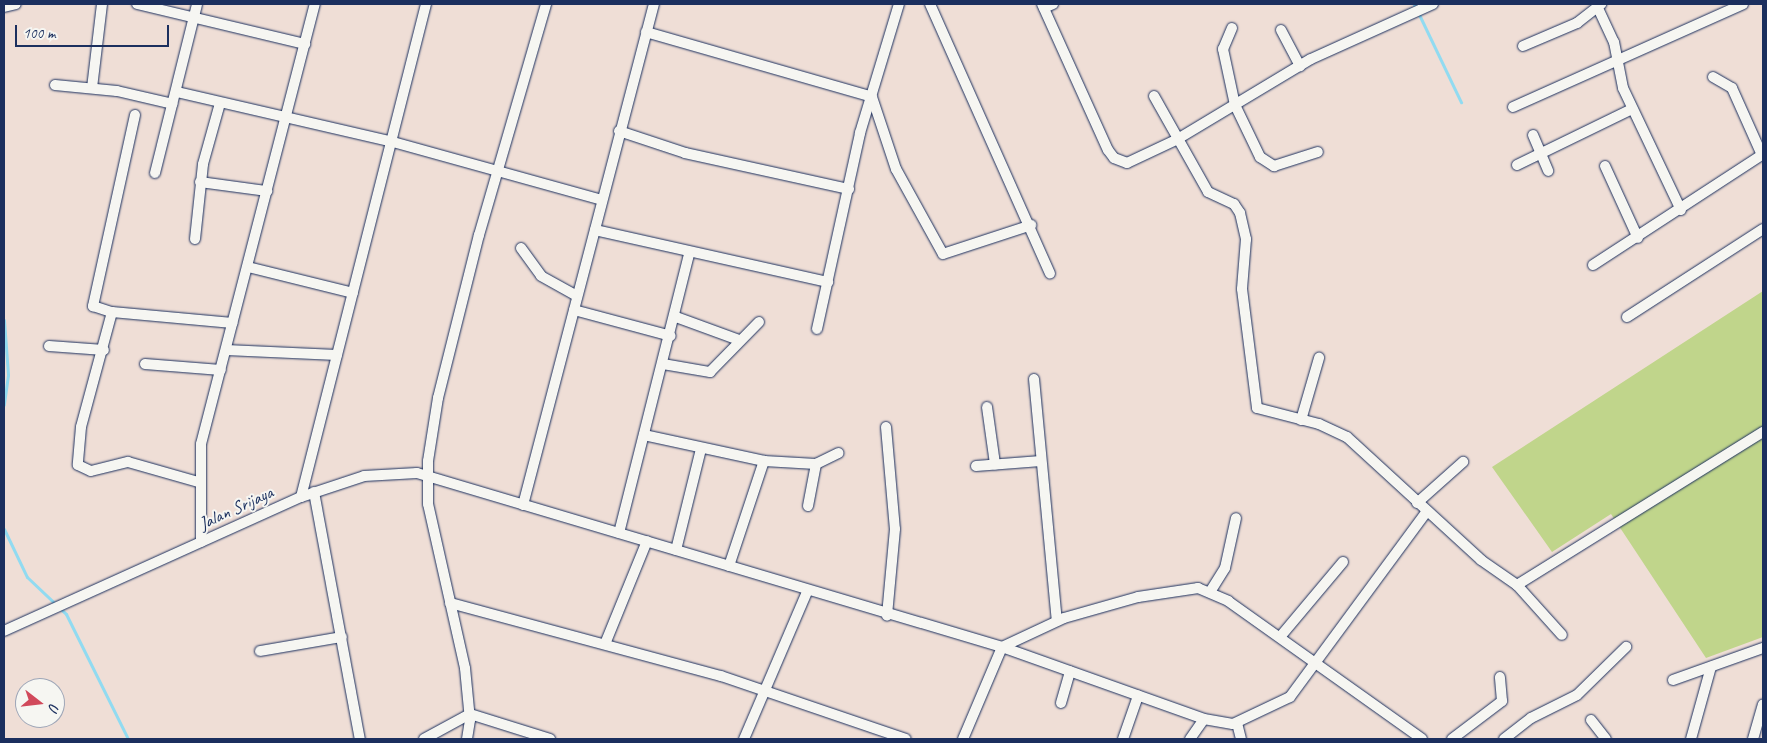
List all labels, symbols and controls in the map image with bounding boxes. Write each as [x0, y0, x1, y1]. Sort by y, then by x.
scale bar [18, 15, 171, 47]
text: 100 m [23, 24, 55, 43]
street label: Jalan Srijaya [196, 482, 276, 534]
north arrow [15, 678, 65, 728]
text: U [45, 701, 63, 713]

